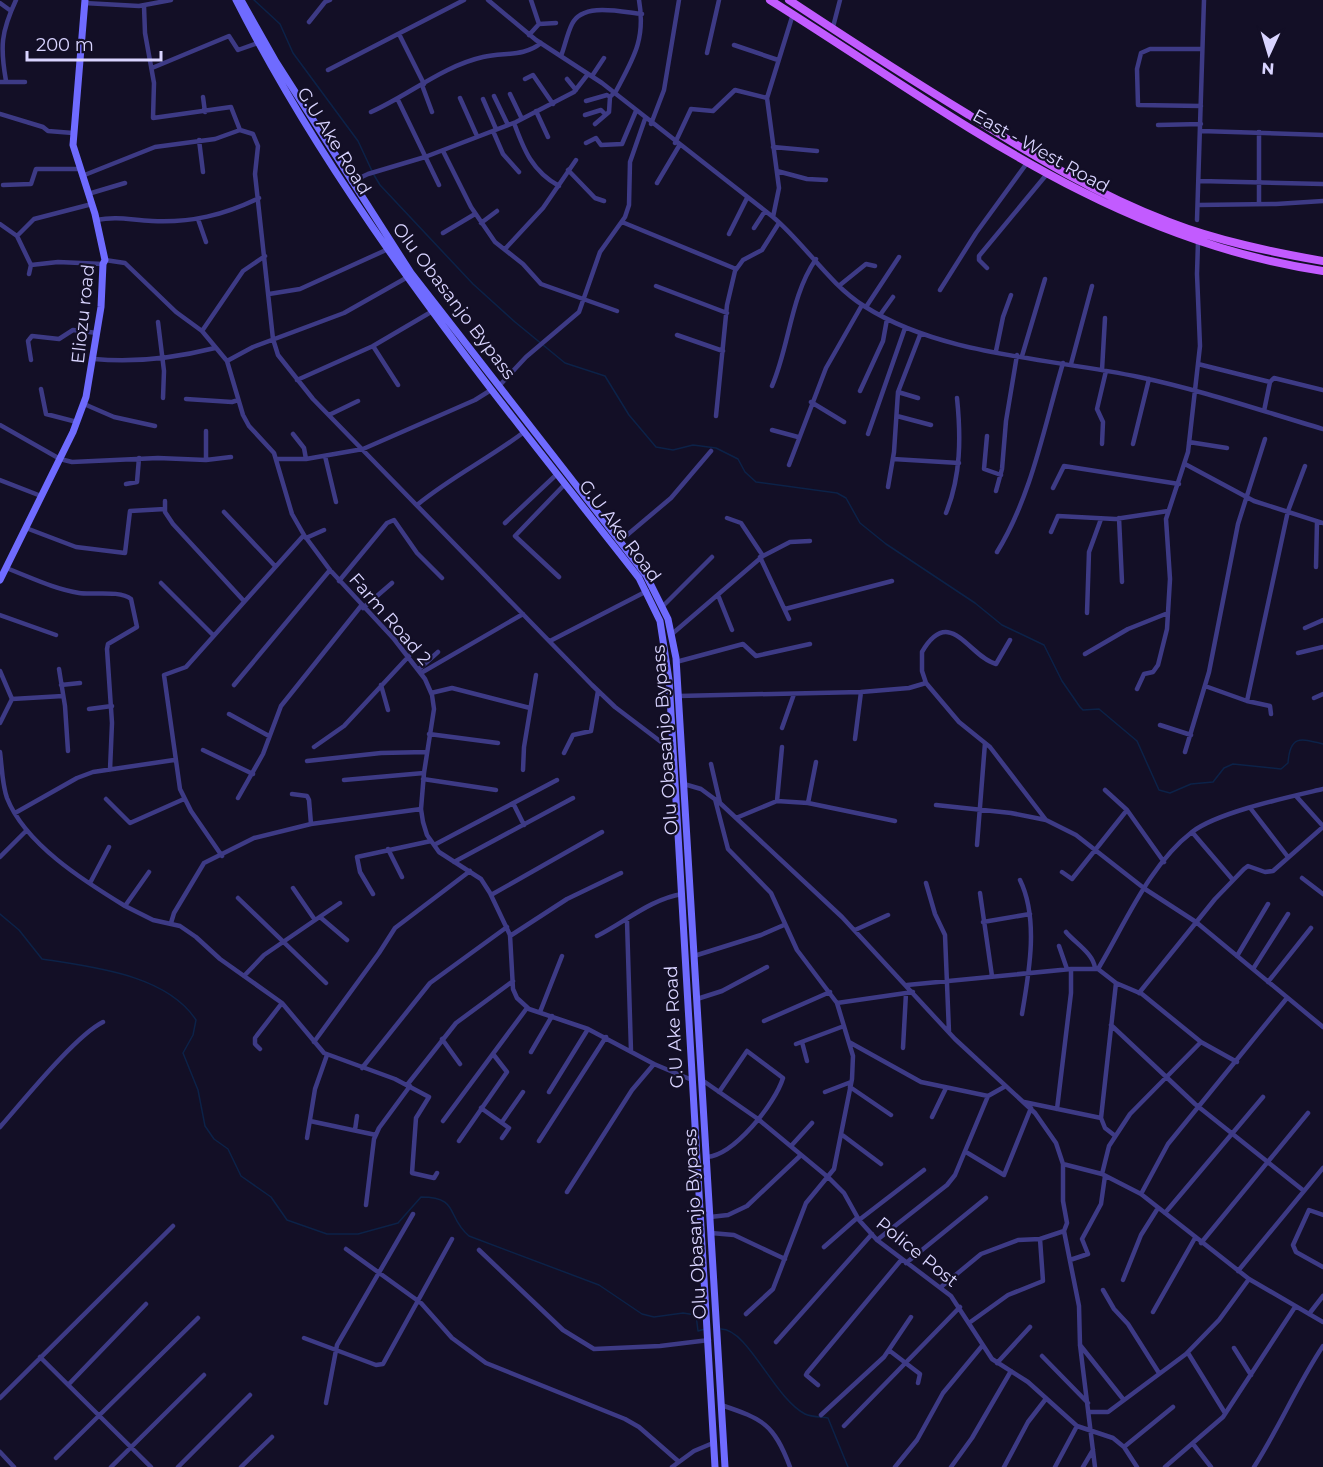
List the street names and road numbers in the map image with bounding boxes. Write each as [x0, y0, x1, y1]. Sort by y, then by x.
street label: G.U Ake Road [292, 83, 376, 199]
street label: East - West Road [969, 104, 1113, 198]
street label: Olu Obasanjo Bypass [388, 218, 520, 384]
street label: Eliozu road [67, 263, 99, 365]
street label: G.U Ake Road [574, 475, 666, 587]
street label: Farm Road 2 [344, 569, 436, 669]
street label: Olu Obasanjo Bypass [647, 644, 683, 836]
street label: G.U Ake Road [660, 965, 688, 1089]
street label: Olu Obasanjo Bypass [679, 1128, 711, 1320]
street label: Police Post [871, 1212, 963, 1292]

